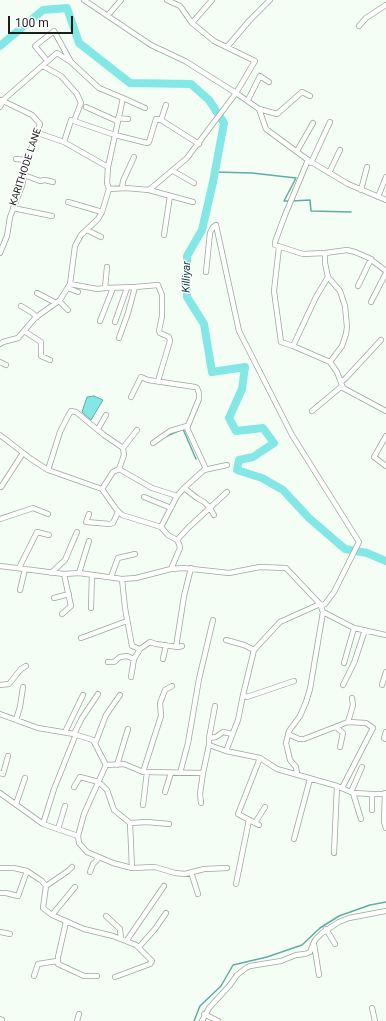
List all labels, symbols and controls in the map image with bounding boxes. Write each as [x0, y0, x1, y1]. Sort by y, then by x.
scale bar [10, 8, 75, 34]
text: 100 m [15, 16, 49, 30]
street label: KARITHODE LANE [8, 127, 44, 207]
water label: Killiyar [180, 261, 194, 293]

